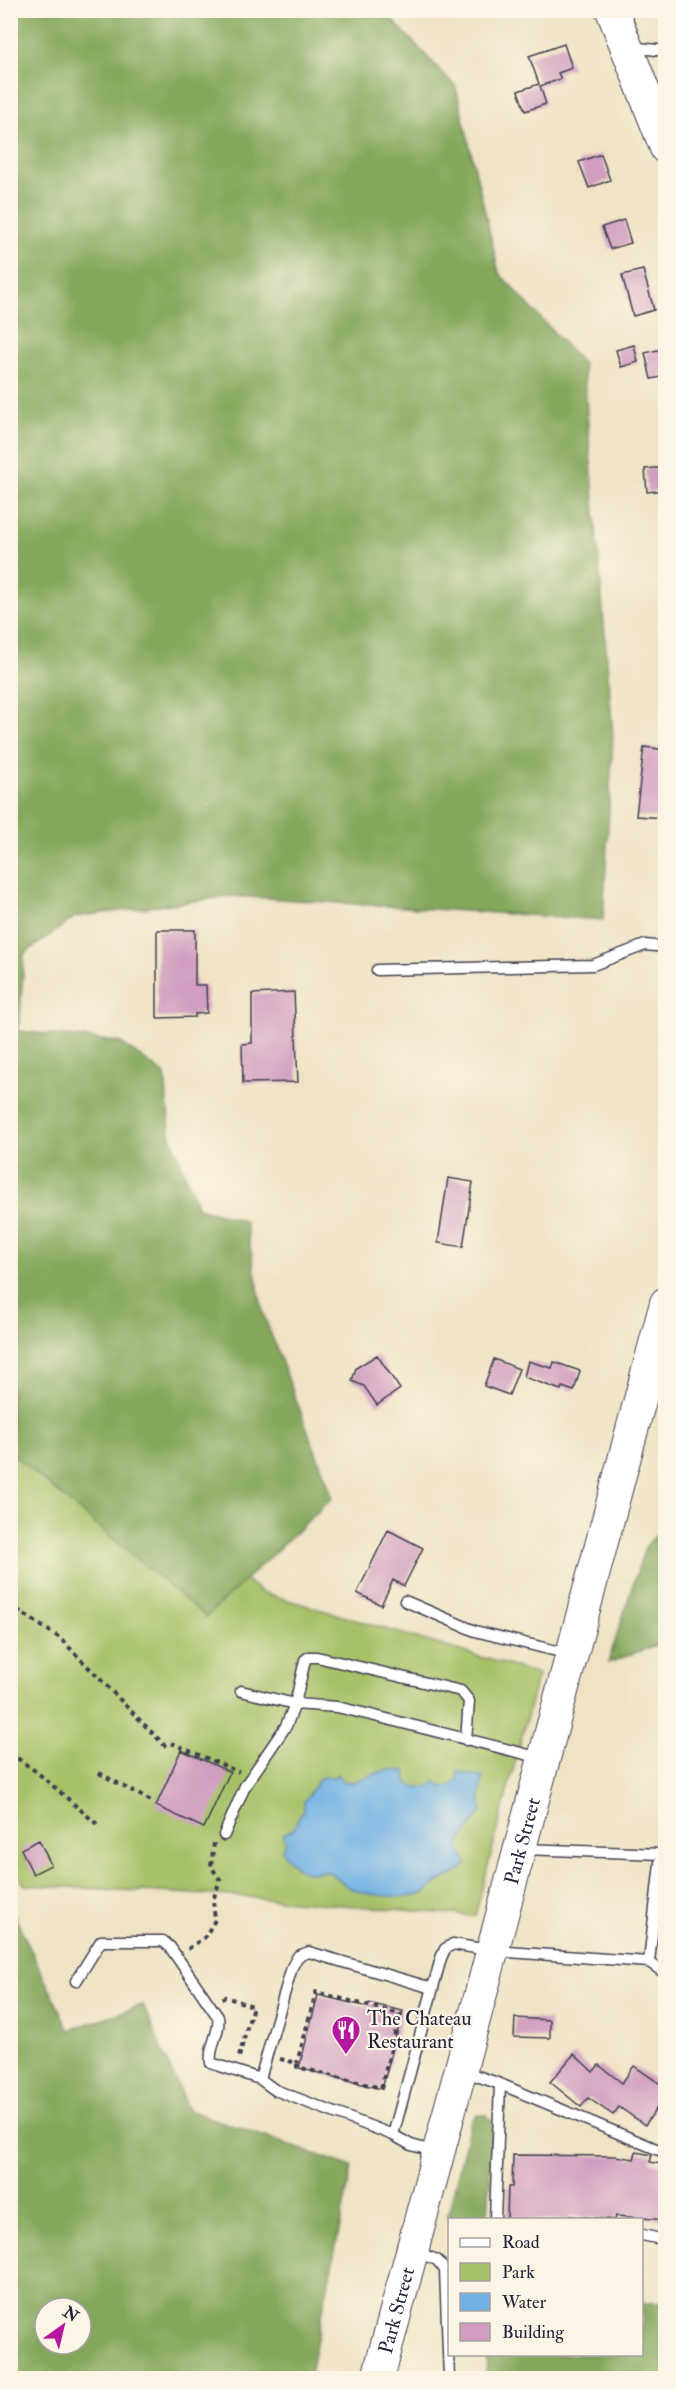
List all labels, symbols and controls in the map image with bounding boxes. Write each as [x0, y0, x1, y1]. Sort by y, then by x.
street label: Park Street [499, 1794, 546, 1887]
place label: The Chateau Restaurant [367, 2006, 472, 2054]
restaurant icon: The Chateau Restaurant [330, 2014, 362, 2056]
legend [448, 2218, 643, 2356]
text: Road [502, 2231, 540, 2254]
text: Park [502, 2261, 535, 2284]
street label: Park Street [373, 2264, 420, 2357]
text: Water [501, 2291, 546, 2314]
north arrow [33, 2296, 93, 2356]
text: N [58, 2302, 83, 2327]
text: Building [502, 2321, 565, 2344]

